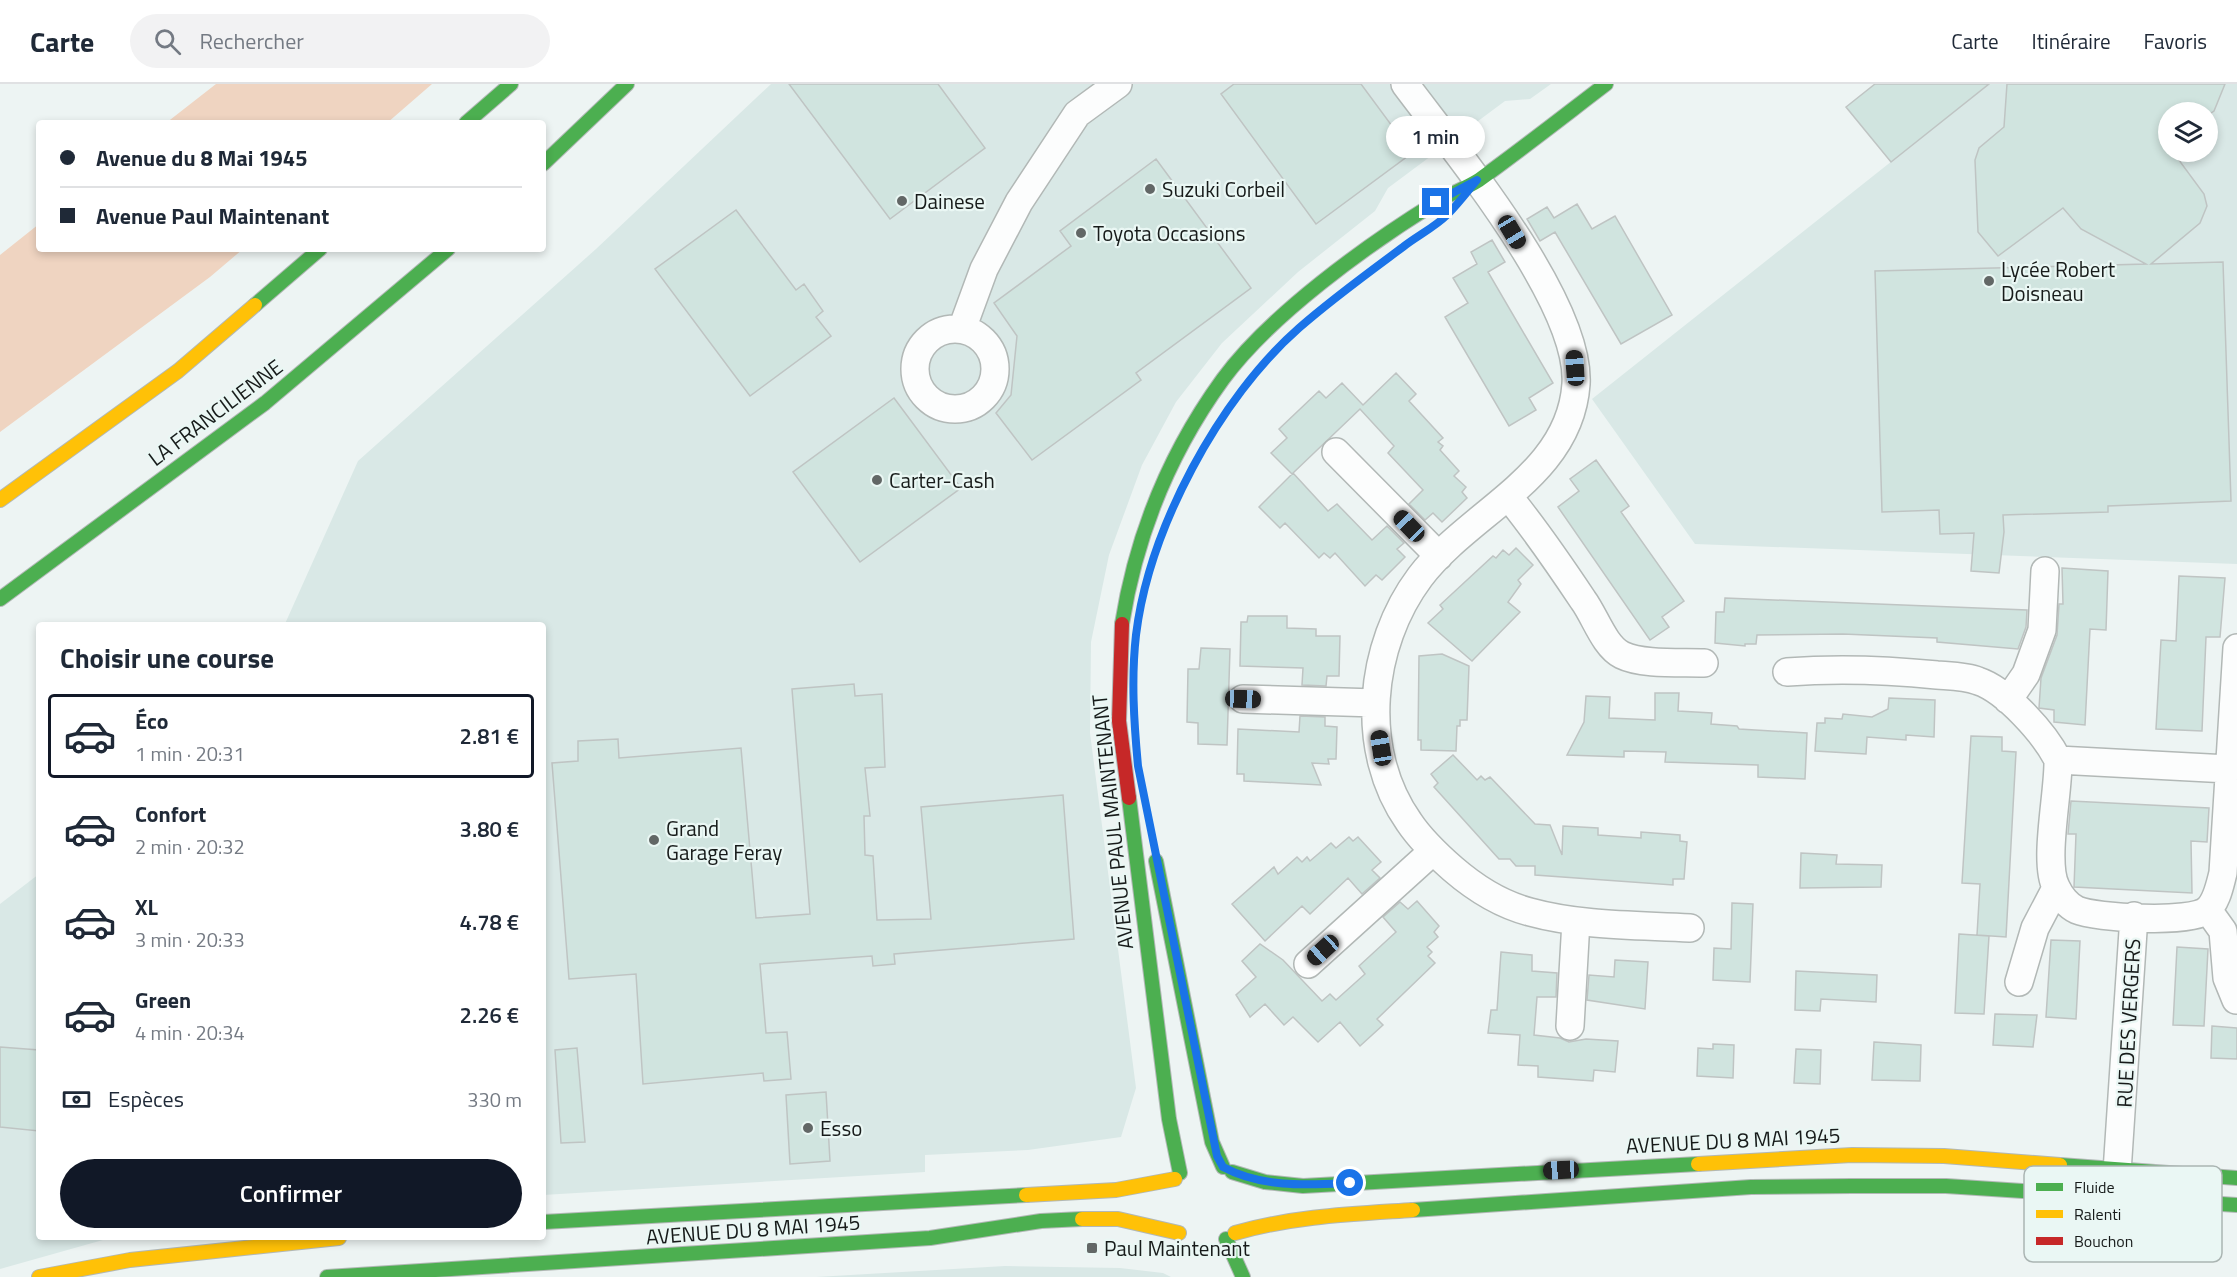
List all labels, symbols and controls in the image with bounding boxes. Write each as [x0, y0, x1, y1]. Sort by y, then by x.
search box [130, 14, 550, 68]
text: Carte [30, 20, 94, 63]
text: Rechercher [199, 24, 304, 58]
icon: search [151, 25, 184, 58]
text: Carte [1951, 25, 1999, 57]
text: Itinéraire [2032, 25, 2111, 57]
text: Favoris [2144, 25, 2207, 57]
map controls [2158, 102, 2218, 162]
button: layers [2158, 102, 2218, 162]
callout: 1 min [1386, 115, 1486, 157]
text: 1 min [1411, 121, 1460, 152]
text: Avenue du 8 Mai 1945 [96, 141, 308, 175]
place label: Suzuki Corbeil [1162, 173, 1285, 205]
marker: Suzuki Corbeil [1143, 182, 1157, 196]
place label: Dainese [914, 185, 985, 217]
route end [1422, 188, 1449, 215]
marker: Dainese [895, 194, 909, 208]
text: Avenue Paul Maintenant [96, 199, 329, 233]
car [1495, 212, 1529, 252]
place label: Toyota Occasions [1093, 217, 1246, 249]
marker: Toyota Occasions [1074, 226, 1088, 240]
place label: Lycée Robert Doisneau [2001, 253, 2116, 309]
marker: Lycée Robert Doisneau [1982, 274, 1996, 288]
car [1565, 349, 1585, 387]
street label: LA FRANCILIENNE [141, 351, 289, 473]
place label: Carter-Cash [889, 464, 995, 496]
marker: Carter-Cash [870, 473, 884, 487]
car [1390, 507, 1428, 545]
text: Choisir une course [60, 637, 274, 678]
car [1225, 689, 1261, 709]
street label: AVENUE PAUL MAINTENANT [1083, 693, 1141, 951]
text: Éco [135, 704, 168, 738]
icon: car [63, 709, 117, 763]
text: 2.81 € [460, 719, 519, 753]
car [1369, 729, 1393, 767]
text: 1 min · 20:31 [135, 738, 245, 769]
text: Confort [135, 797, 206, 831]
icon: car [63, 802, 117, 856]
text: 3.80 € [460, 812, 519, 846]
place label: Grand Garage Feray [666, 812, 782, 868]
text: 2 min · 20:32 [135, 831, 245, 862]
marker: Grand Garage Feray [647, 833, 661, 847]
text: XL [135, 890, 158, 924]
icon: car [63, 895, 117, 949]
text: 4.78 € [460, 905, 519, 939]
text: 3 min · 20:33 [135, 924, 245, 955]
car [1304, 931, 1342, 969]
street label: RUE DES VERGERS [2108, 938, 2148, 1108]
text: Green [135, 983, 191, 1017]
icon: car [63, 988, 117, 1042]
text: 2.26 € [460, 998, 519, 1032]
text: 4 min · 20:34 [135, 1017, 245, 1048]
text: Espèces [108, 1082, 184, 1116]
icon: cash [60, 1083, 93, 1116]
text: 330 m [467, 1084, 522, 1115]
place label: Esso [820, 1112, 862, 1144]
street label: AVENUE DU 8 MAI 1945 [1625, 1118, 1841, 1162]
marker: Esso [801, 1121, 815, 1135]
button: Confirmer [60, 1159, 522, 1228]
car [1543, 1160, 1579, 1180]
legend [2024, 1166, 2222, 1262]
route start [1336, 1169, 1363, 1196]
text: Fluide [2074, 1175, 2115, 1199]
text: Ralenti [2074, 1202, 2121, 1226]
street label: AVENUE DU 8 MAI 1945 [645, 1206, 861, 1252]
text: Bouchon [2074, 1229, 2133, 1253]
place label: Paul Maintenant [1104, 1232, 1250, 1264]
marker: Paul Maintenant [1085, 1241, 1099, 1255]

